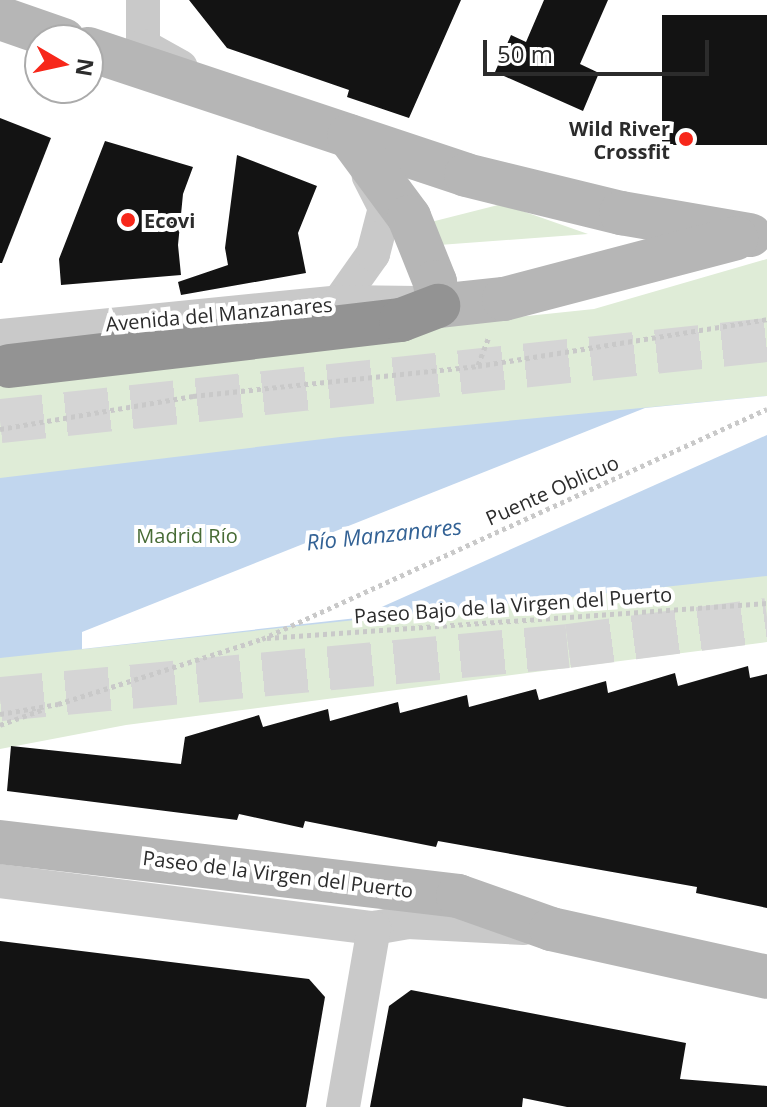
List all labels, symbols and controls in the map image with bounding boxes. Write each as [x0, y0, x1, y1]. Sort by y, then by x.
north arrow [24, 24, 104, 104]
scale bar [487, 24, 713, 74]
text: 50 m [497, 37, 553, 70]
text: N [70, 56, 102, 79]
place label: Wild River Crossfit [569, 116, 670, 163]
marker: Wild River Crossfit [677, 130, 695, 148]
place label: Ecovi [144, 208, 195, 232]
marker: Ecovi [119, 211, 137, 229]
street label: Avenida del Manzanares [105, 292, 333, 336]
street label: Puente Oblicuo [482, 450, 622, 530]
water label: Río Manzanares [305, 513, 463, 555]
park label: Madrid Río [136, 523, 238, 547]
street label: Paseo Bajo de la Virgen del Puerto [353, 582, 673, 628]
street label: Paseo de la Virgen del Puerto [141, 845, 415, 903]

